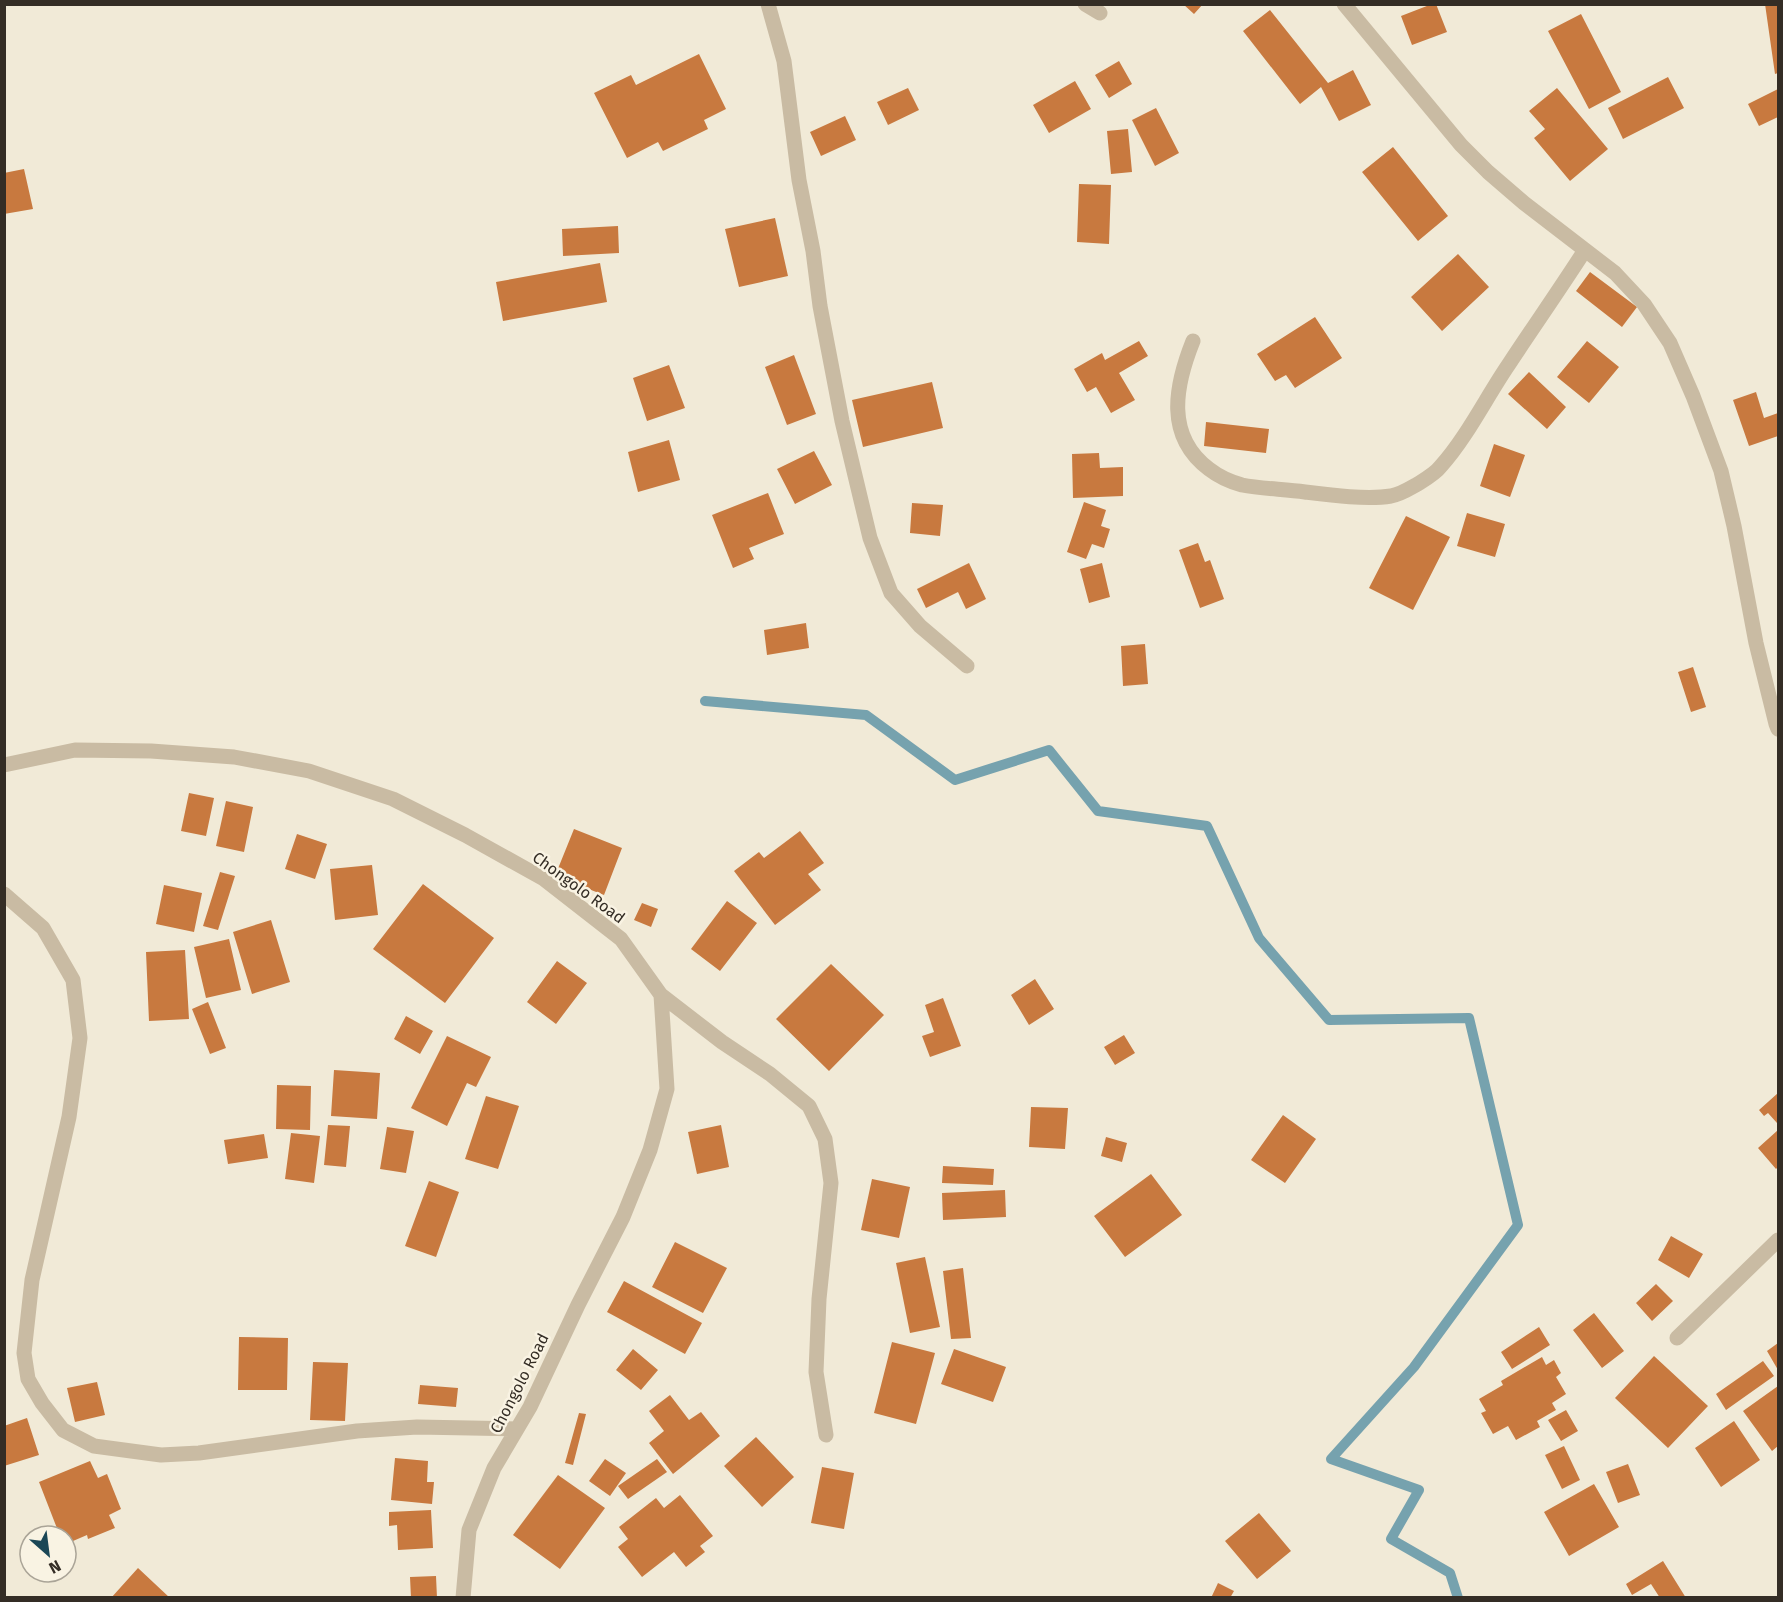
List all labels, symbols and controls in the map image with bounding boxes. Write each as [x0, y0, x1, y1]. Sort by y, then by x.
street label: Chongolo Road [529, 848, 629, 927]
street label: Chongolo Road [486, 1330, 553, 1436]
north arrow [18, 1524, 78, 1584]
text: N [46, 1556, 64, 1578]

